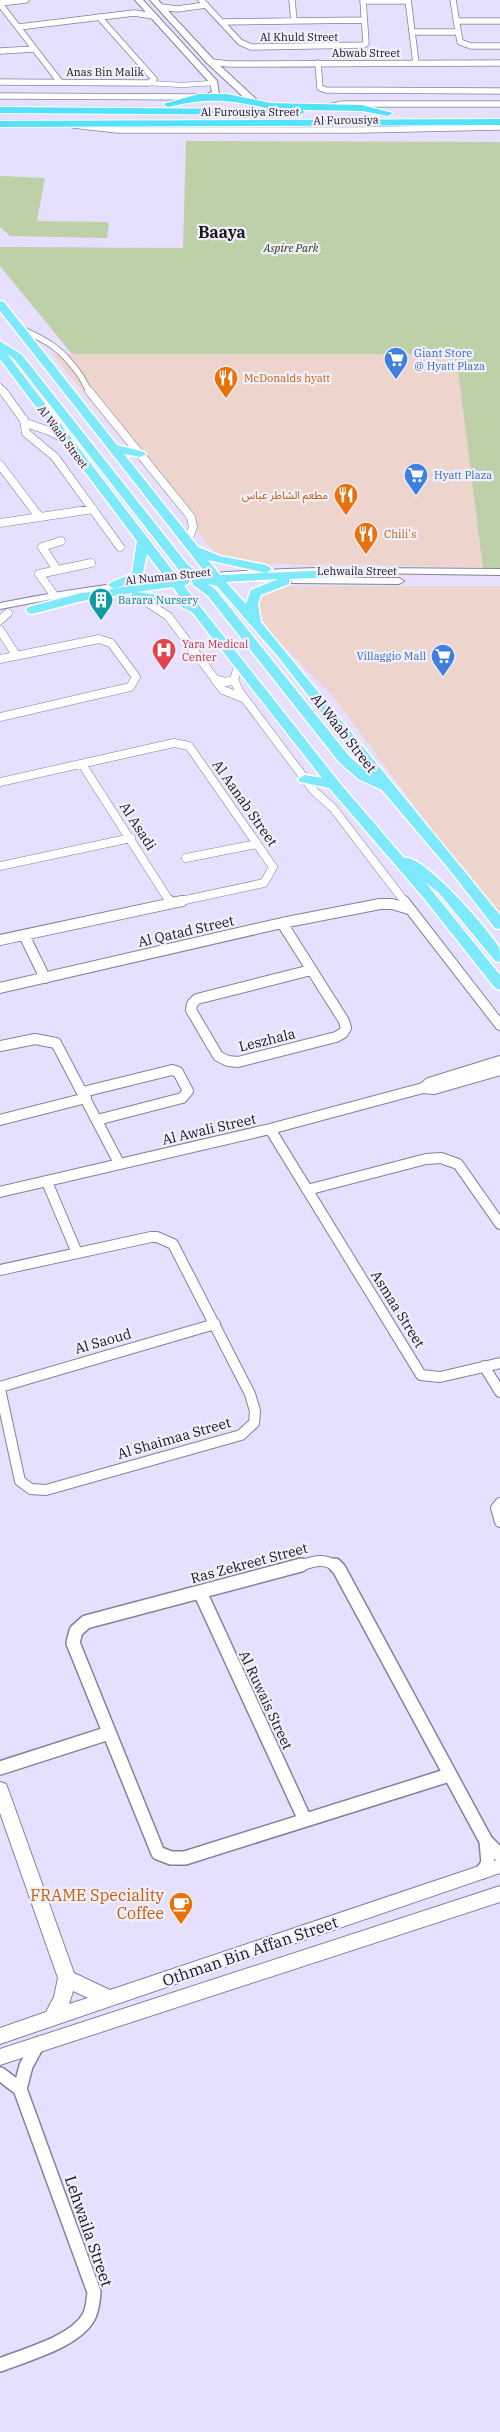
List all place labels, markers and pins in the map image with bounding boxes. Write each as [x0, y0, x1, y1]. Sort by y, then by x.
supermarket icon: Giant Store @ Hyatt Plaza [383, 346, 409, 380]
place label: Giant Store @ Hyatt Plaza [414, 346, 485, 373]
restaurant icon: McDonalds hyatt [213, 365, 239, 399]
place label: McDonalds hyatt [244, 371, 330, 385]
supermarket icon: Hyatt Plaza [403, 462, 429, 496]
place label: Hyatt Plaza [434, 468, 492, 482]
restaurant icon: مطعم الشاطر عباس [333, 482, 359, 516]
place label: مطعم الشاطر عباس [242, 488, 328, 504]
restaurant icon: Chili's [353, 521, 379, 555]
place label: Chili's [384, 527, 416, 541]
building icon: Barara Nursery [88, 587, 114, 621]
place label: Barara Nursery [118, 593, 198, 607]
hospital icon: Yara Medical Center [151, 637, 177, 671]
place label: Yara Medical Center [182, 637, 248, 664]
supermarket icon: Villaggio Mall [430, 643, 456, 677]
place label: Villaggio Mall [357, 649, 426, 663]
place label: FRAME Speciality Coffee [30, 1885, 164, 1923]
cafe icon: FRAME Speciality Coffee [168, 1891, 194, 1925]

